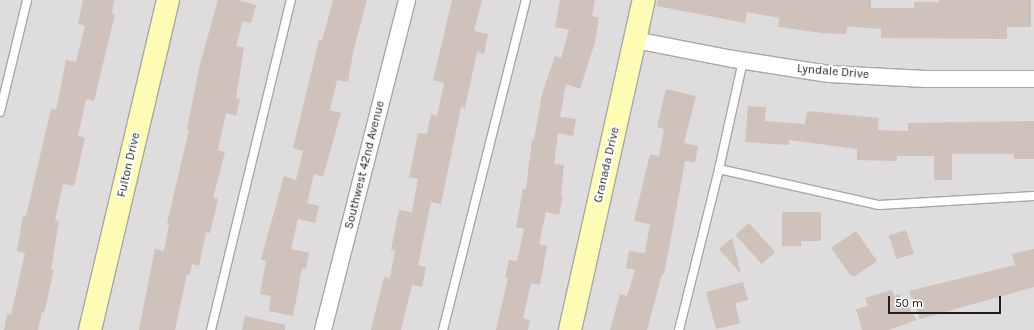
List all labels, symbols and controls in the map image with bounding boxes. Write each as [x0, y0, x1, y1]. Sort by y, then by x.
street label: Lyndale Drive [796, 62, 870, 82]
street label: Southwest 42nd Avenue [342, 99, 388, 231]
street label: Granada Drive [591, 126, 623, 204]
street label: Fulton Drive [115, 131, 143, 199]
scale bar [890, 288, 1003, 314]
text: 50 m [895, 296, 923, 310]

